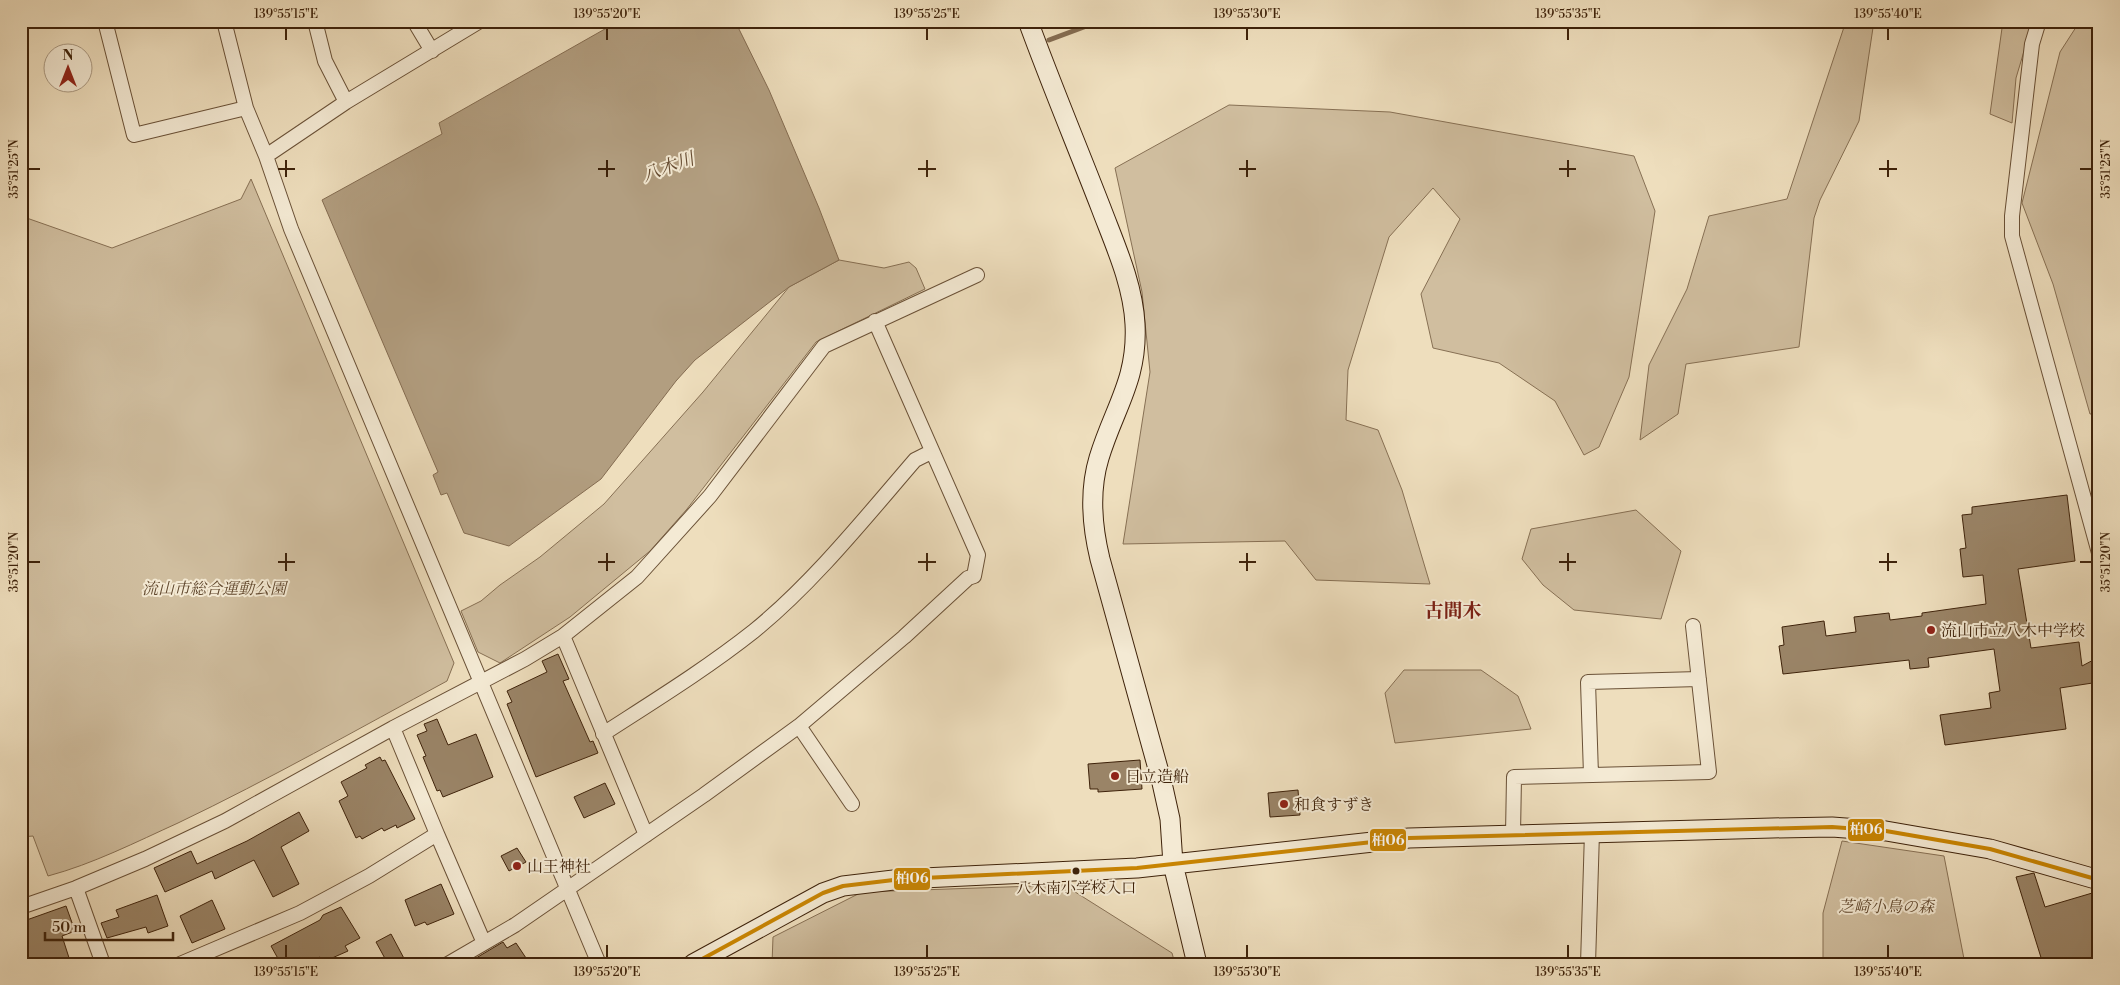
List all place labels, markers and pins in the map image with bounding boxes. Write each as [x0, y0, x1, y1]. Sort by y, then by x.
place label: 流山市立八木中学校 [1941, 621, 2085, 641]
marker: 流山市立八木中学校 [1925, 624, 1937, 636]
place label: 日立造船 [1125, 767, 1189, 787]
marker: 日立造船 [1109, 770, 1121, 782]
place label: 和食すずき [1294, 795, 1374, 815]
marker: 和食すずき [1278, 798, 1290, 810]
place label: 山王神社 [527, 857, 591, 877]
marker: 山王神社 [511, 860, 523, 872]
marker: 八木南小学校入口 [1071, 866, 1081, 876]
place label: 八木南小学校入口 [1016, 879, 1136, 898]

